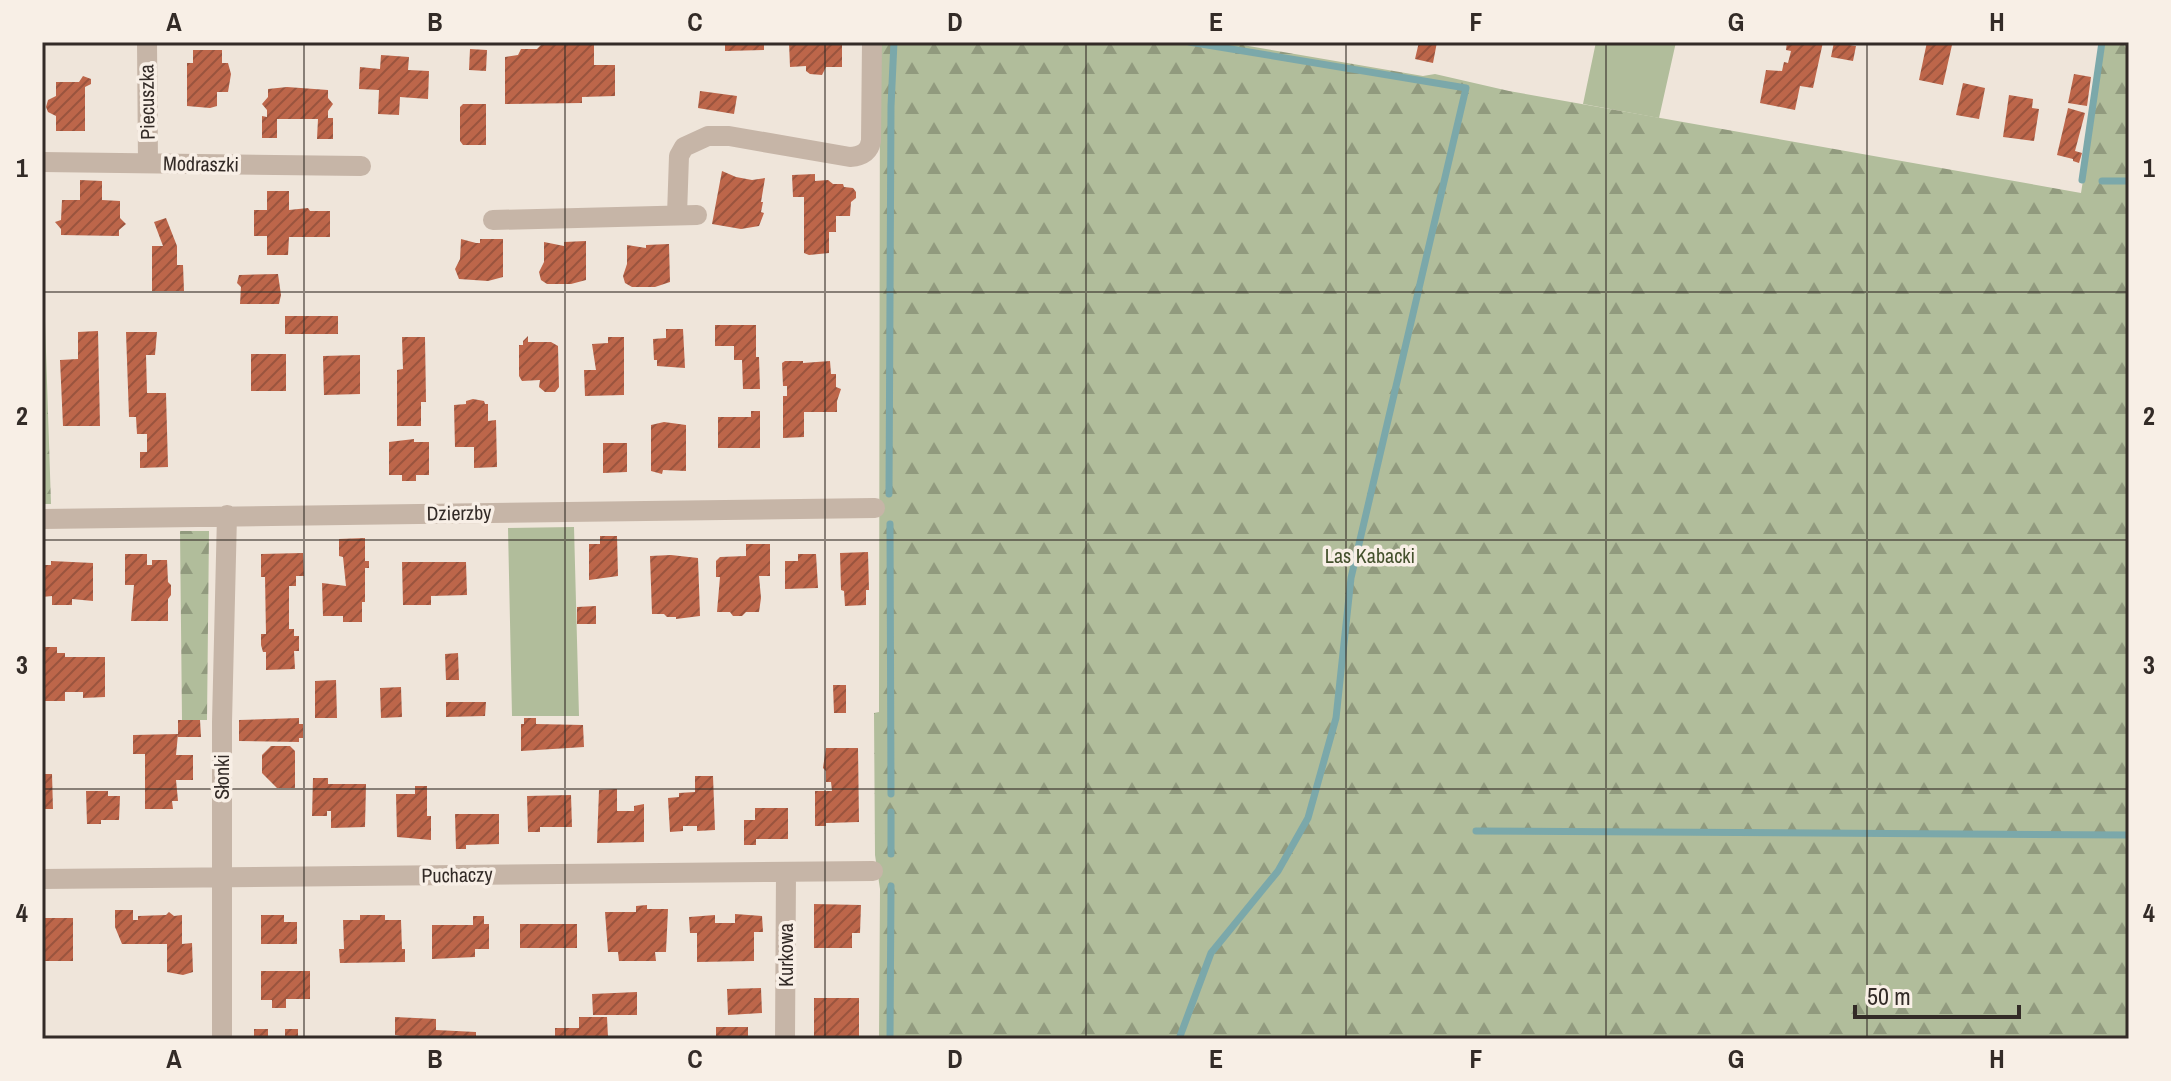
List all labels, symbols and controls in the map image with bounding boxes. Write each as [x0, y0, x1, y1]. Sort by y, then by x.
text: A [166, 4, 182, 39]
text: B [427, 4, 443, 39]
text: C [687, 4, 703, 39]
text: D [947, 4, 963, 39]
text: E [1209, 4, 1223, 39]
text: F [1469, 4, 1483, 39]
text: G [1728, 4, 1744, 39]
text: H [1989, 4, 2005, 39]
street label: Piecuszka [132, 64, 161, 140]
street label: Modraszki [163, 149, 239, 178]
text: 1 [16, 150, 28, 185]
text: 1 [2143, 150, 2155, 185]
text: 2 [16, 398, 28, 433]
text: 2 [2143, 398, 2155, 433]
street label: Dzierzby [426, 498, 492, 527]
park label: Las Kabacki [1325, 542, 1415, 569]
text: 3 [16, 647, 28, 682]
text: 3 [2143, 647, 2155, 682]
street label: Słonki [208, 754, 235, 800]
street label: Puchaczy [421, 860, 494, 889]
text: 4 [16, 895, 28, 930]
text: 4 [2143, 895, 2155, 930]
street label: Kurkowa [772, 923, 799, 987]
scale bar [1855, 969, 2019, 1019]
text: 50 m [1867, 980, 1911, 1012]
text: A [166, 1041, 182, 1076]
text: B [427, 1041, 443, 1076]
text: C [687, 1041, 703, 1076]
text: D [947, 1041, 963, 1076]
text: E [1209, 1041, 1223, 1076]
text: F [1469, 1041, 1483, 1076]
text: G [1728, 1041, 1744, 1076]
text: H [1989, 1041, 2005, 1076]

